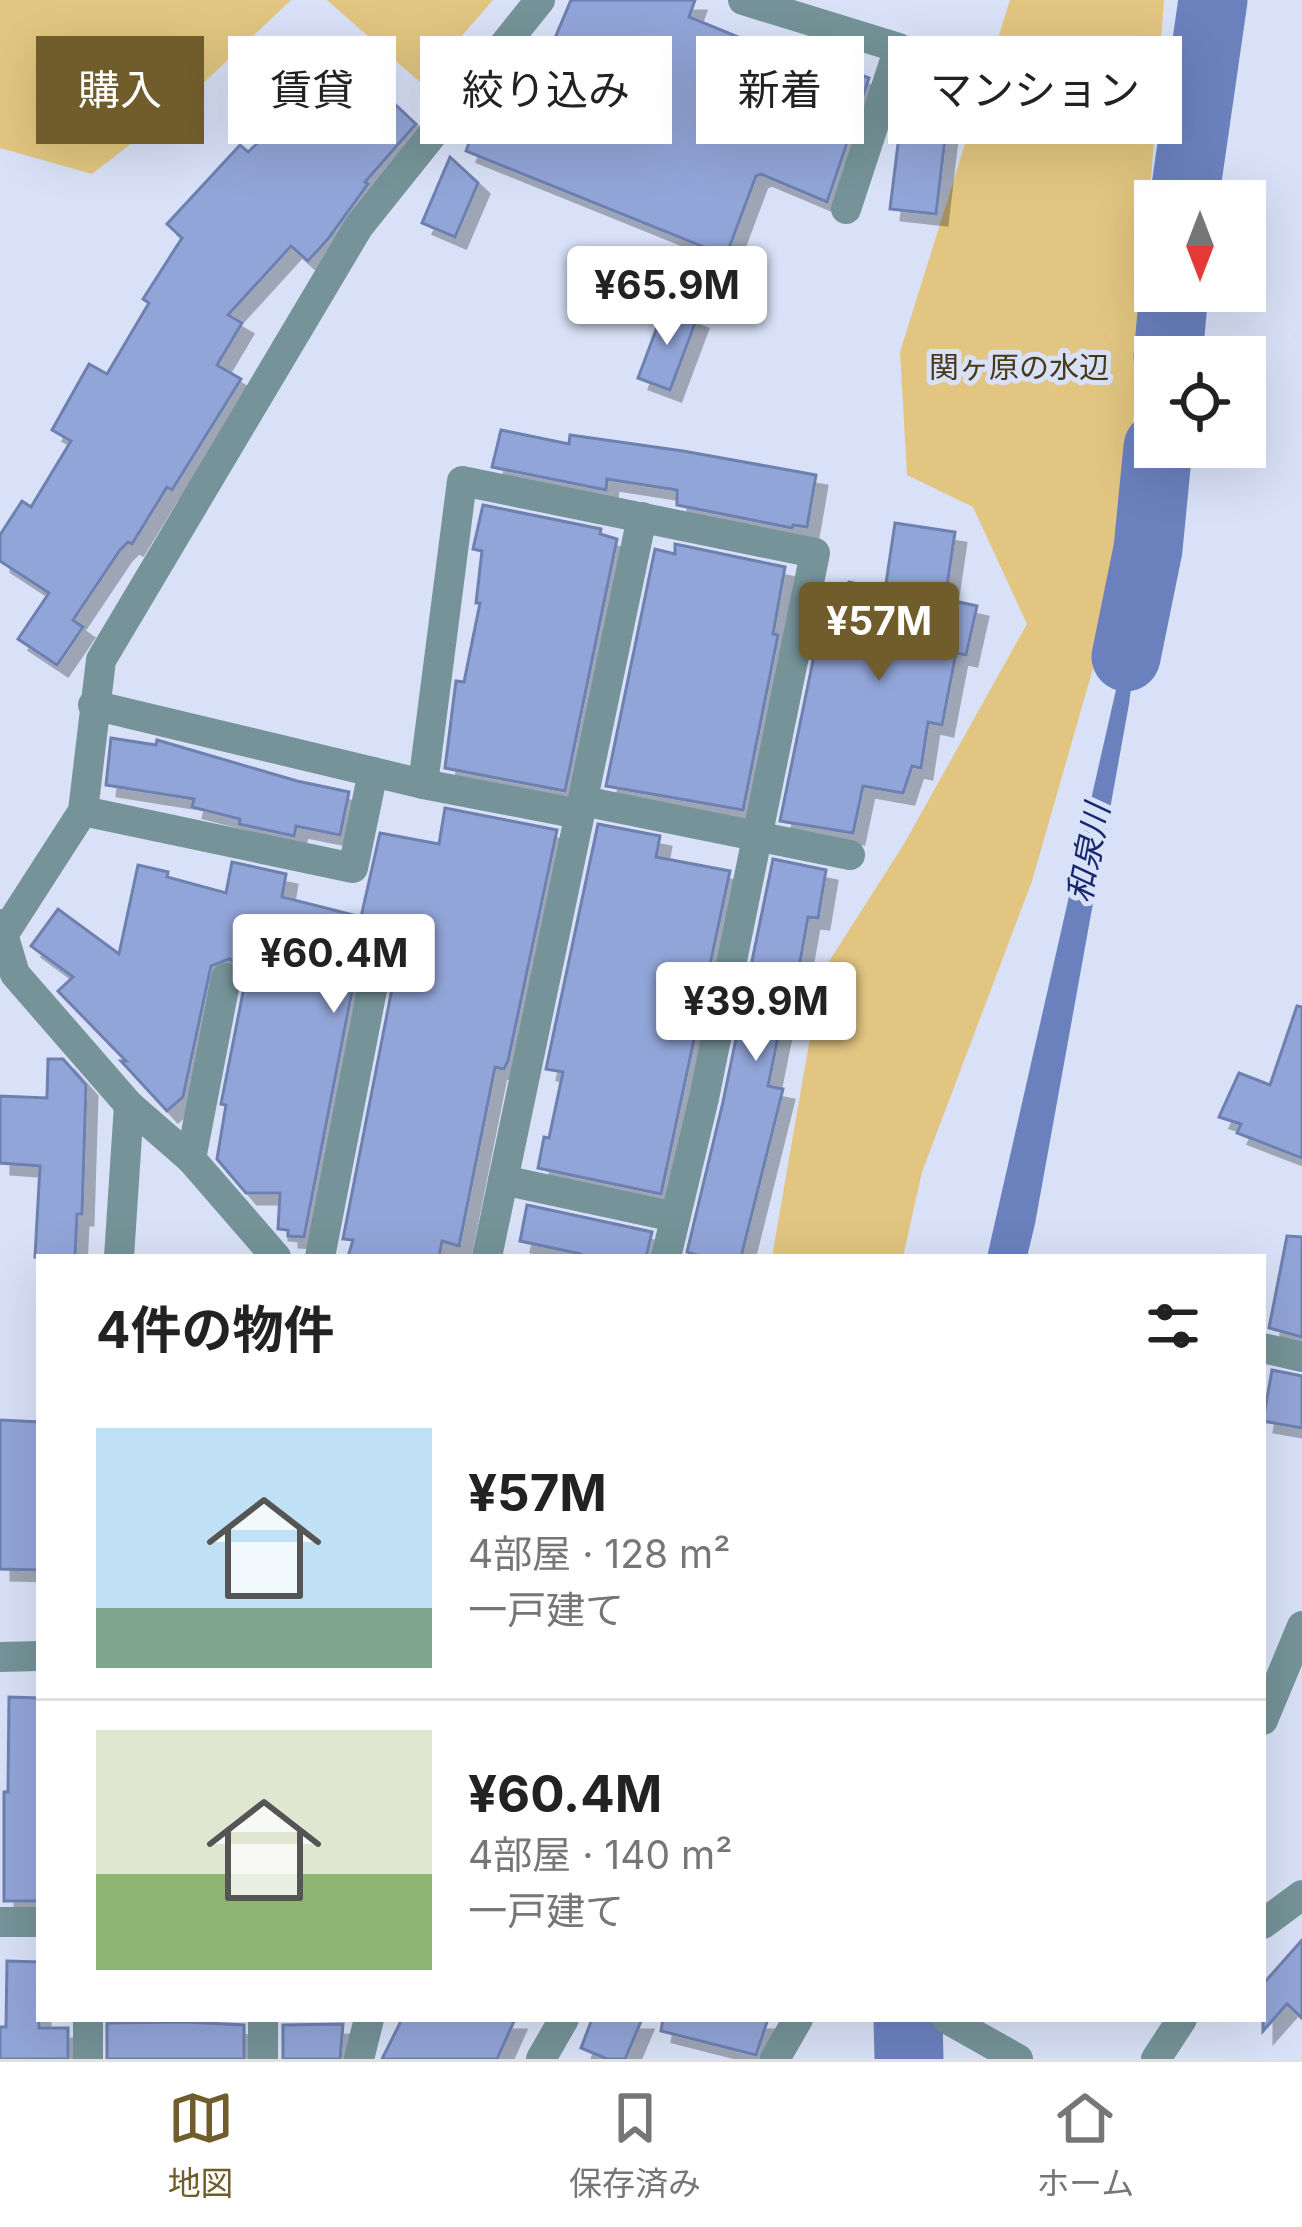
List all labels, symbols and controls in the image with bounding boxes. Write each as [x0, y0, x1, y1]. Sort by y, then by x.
chip: 購入 [36, 36, 204, 144]
chip: 賃貸 [228, 36, 396, 144]
chip: 絞り込み [420, 36, 672, 144]
chip: 新着 [696, 36, 864, 144]
chip: マンション [888, 36, 1182, 144]
north arrow [1134, 180, 1266, 312]
map controls [1134, 180, 1266, 468]
pin: ¥65.9M [569, 246, 765, 348]
text: ¥65.9M [594, 261, 740, 308]
button: locate [1134, 336, 1266, 468]
park label: 関ヶ原の水辺 [929, 349, 1109, 385]
pin: ¥57M [808, 582, 950, 684]
text: ¥57M [826, 597, 932, 644]
water label: 和泉川 [1059, 798, 1118, 905]
pin: ¥60.4M [236, 914, 432, 1016]
text: ¥60.4M [260, 929, 408, 976]
pin: ¥39.9M [658, 962, 854, 1064]
text: ¥39.9M [683, 977, 829, 1024]
icon: filters [1140, 1293, 1206, 1359]
text: 4件の物件 [96, 1299, 335, 1360]
text: ¥57M [468, 1462, 607, 1523]
icon: home [192, 1476, 336, 1620]
text: 4部屋 · 128 m² [468, 1530, 731, 1577]
text: 一戸建て [468, 1586, 624, 1633]
text: ¥60.4M [468, 1763, 662, 1824]
icon: home [192, 1778, 336, 1922]
text: 4部屋 · 140 m² [468, 1831, 732, 1878]
text: 一戸建て [468, 1887, 624, 1934]
tab: 地図 [168, 2085, 234, 2205]
tab: 保存済み [569, 2085, 701, 2205]
tab: ホーム [1036, 2085, 1134, 2205]

